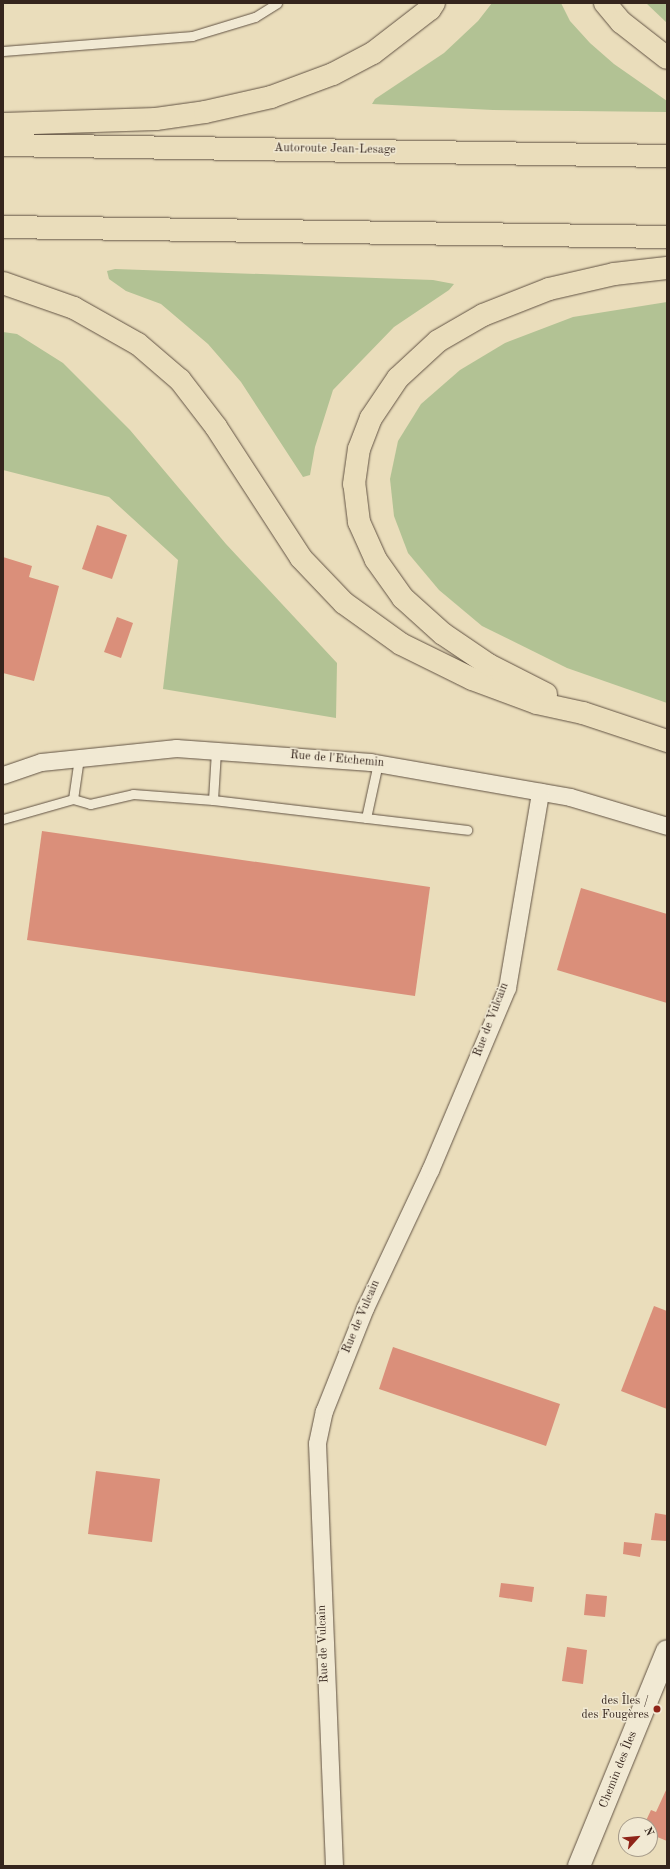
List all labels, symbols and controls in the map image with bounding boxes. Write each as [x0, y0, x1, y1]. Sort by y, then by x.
street label: Autoroute Jean-Lesage [274, 142, 396, 158]
street label: Rue de l'Etchemin [289, 749, 385, 771]
street label: Rue de Vulcain [471, 981, 513, 1059]
street label: Rue de Vulcain [340, 1278, 384, 1356]
street label: Rue de Vulcain [315, 1605, 333, 1683]
place label: des Îles / des Fougères [581, 1695, 649, 1723]
marker: des Îles / des Fougères [652, 1704, 662, 1714]
street label: Chemin des Îles [597, 1729, 641, 1811]
north arrow [618, 1817, 658, 1857]
text: N [641, 1826, 655, 1838]

